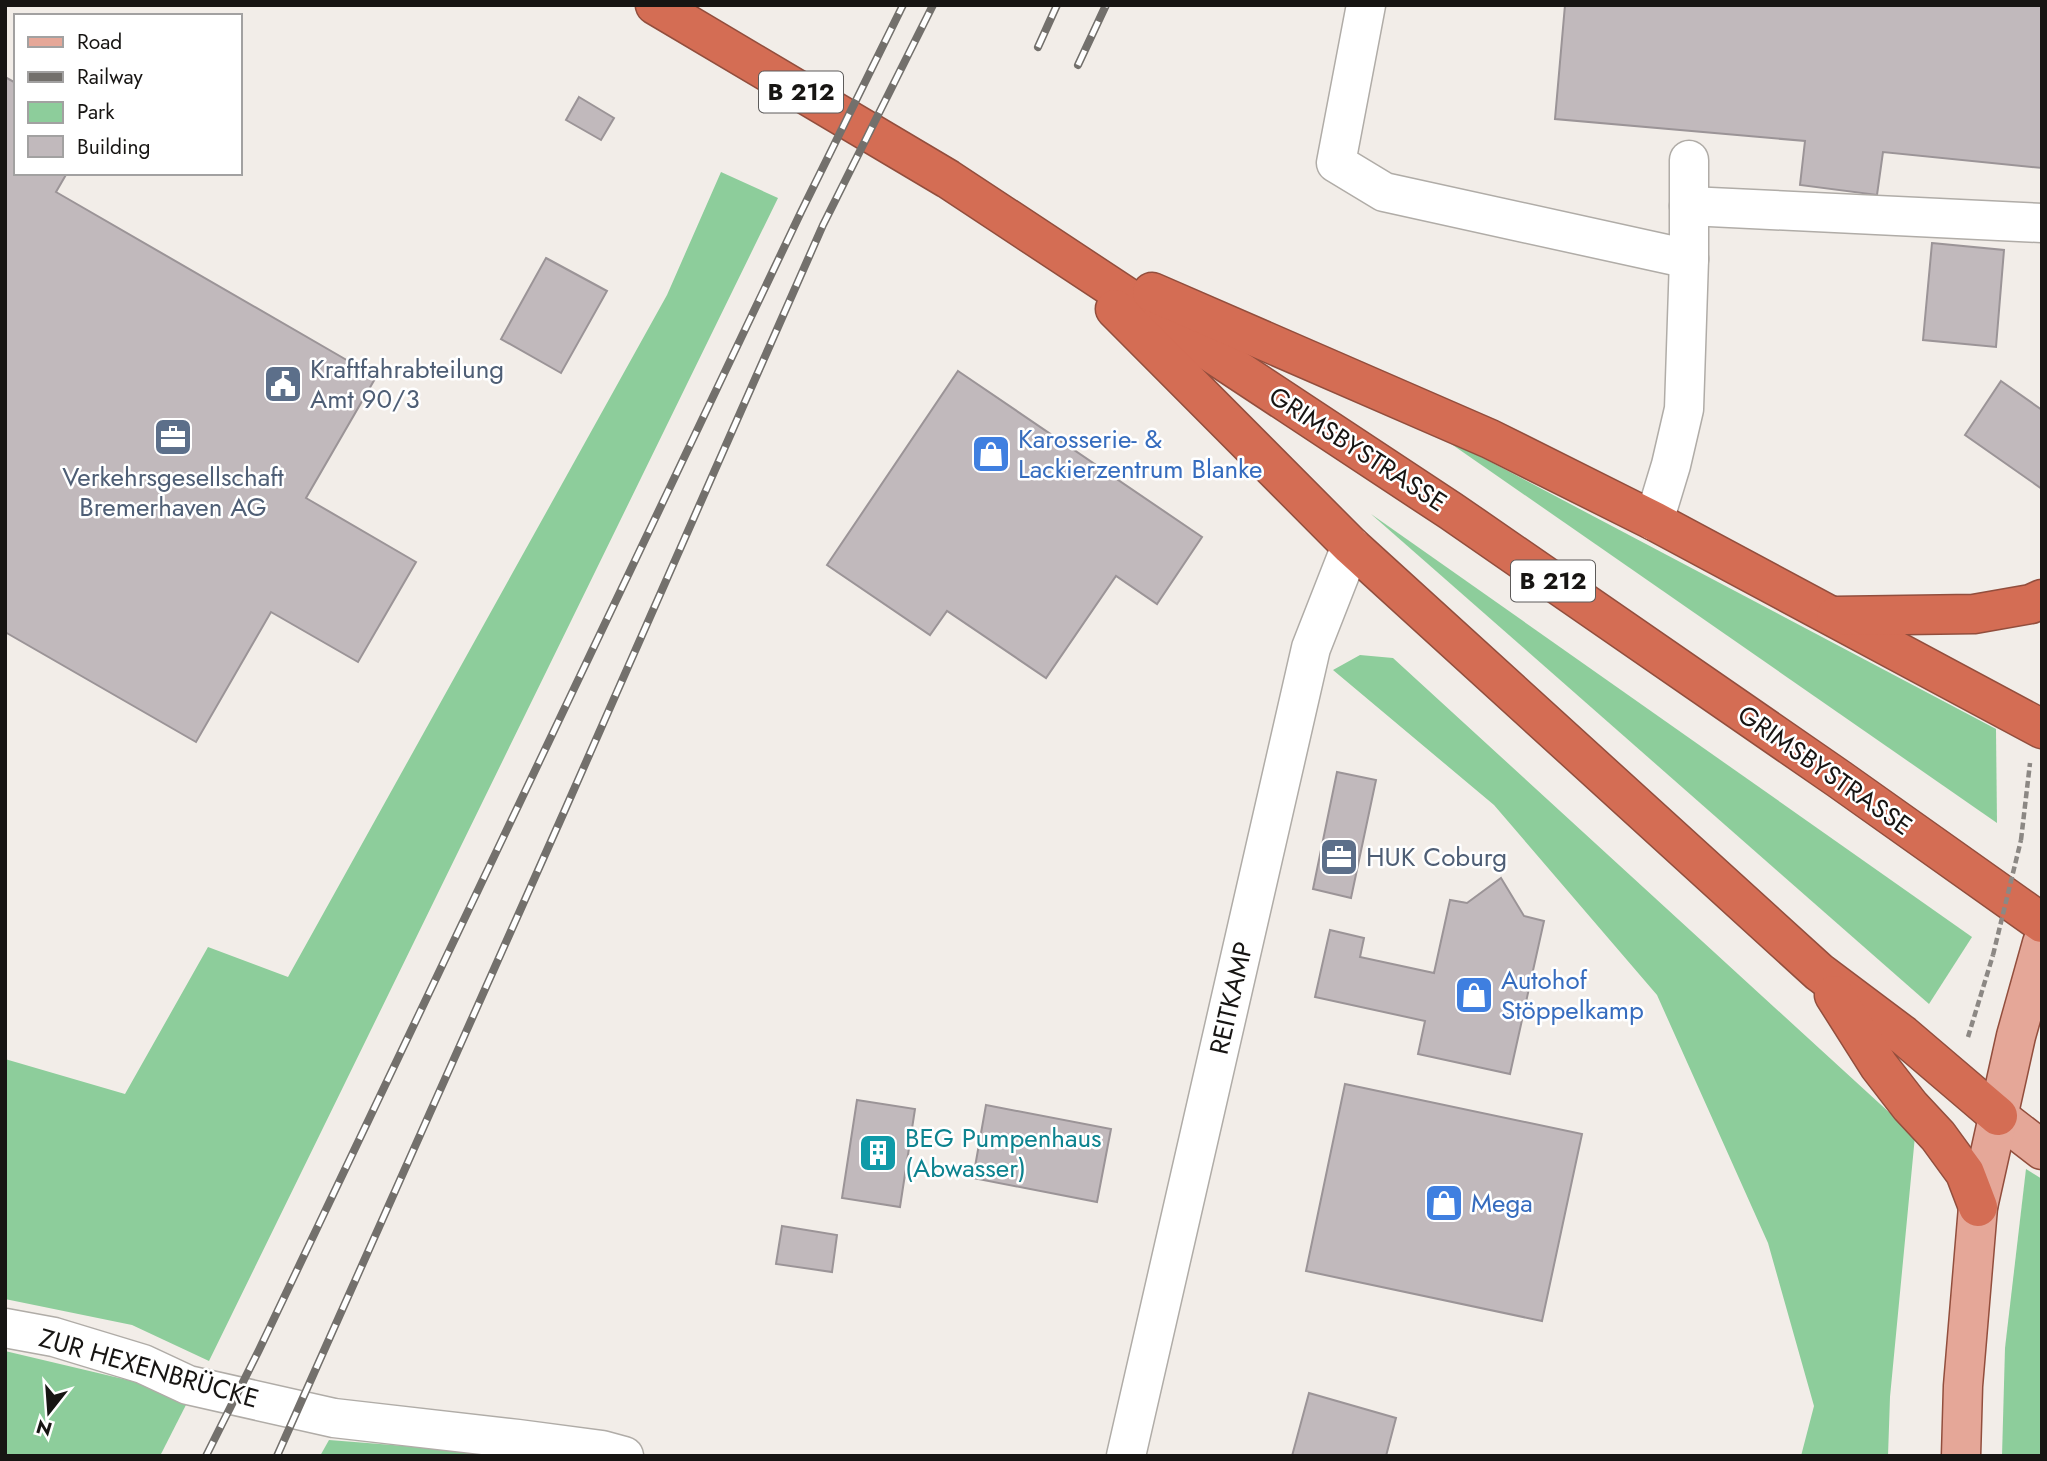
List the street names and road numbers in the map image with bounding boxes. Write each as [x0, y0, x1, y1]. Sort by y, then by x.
road number: B 212 [759, 72, 843, 112]
street label: GRIMSBYSTRASSE [1261, 377, 1455, 521]
road number: B 212 [1511, 560, 1595, 602]
street label: GRIMSBYSTRASSE [1730, 695, 1920, 845]
street label: REITKAMP [1200, 938, 1262, 1058]
street label: ZUR HEXENBRÜCKE [35, 1318, 263, 1418]

